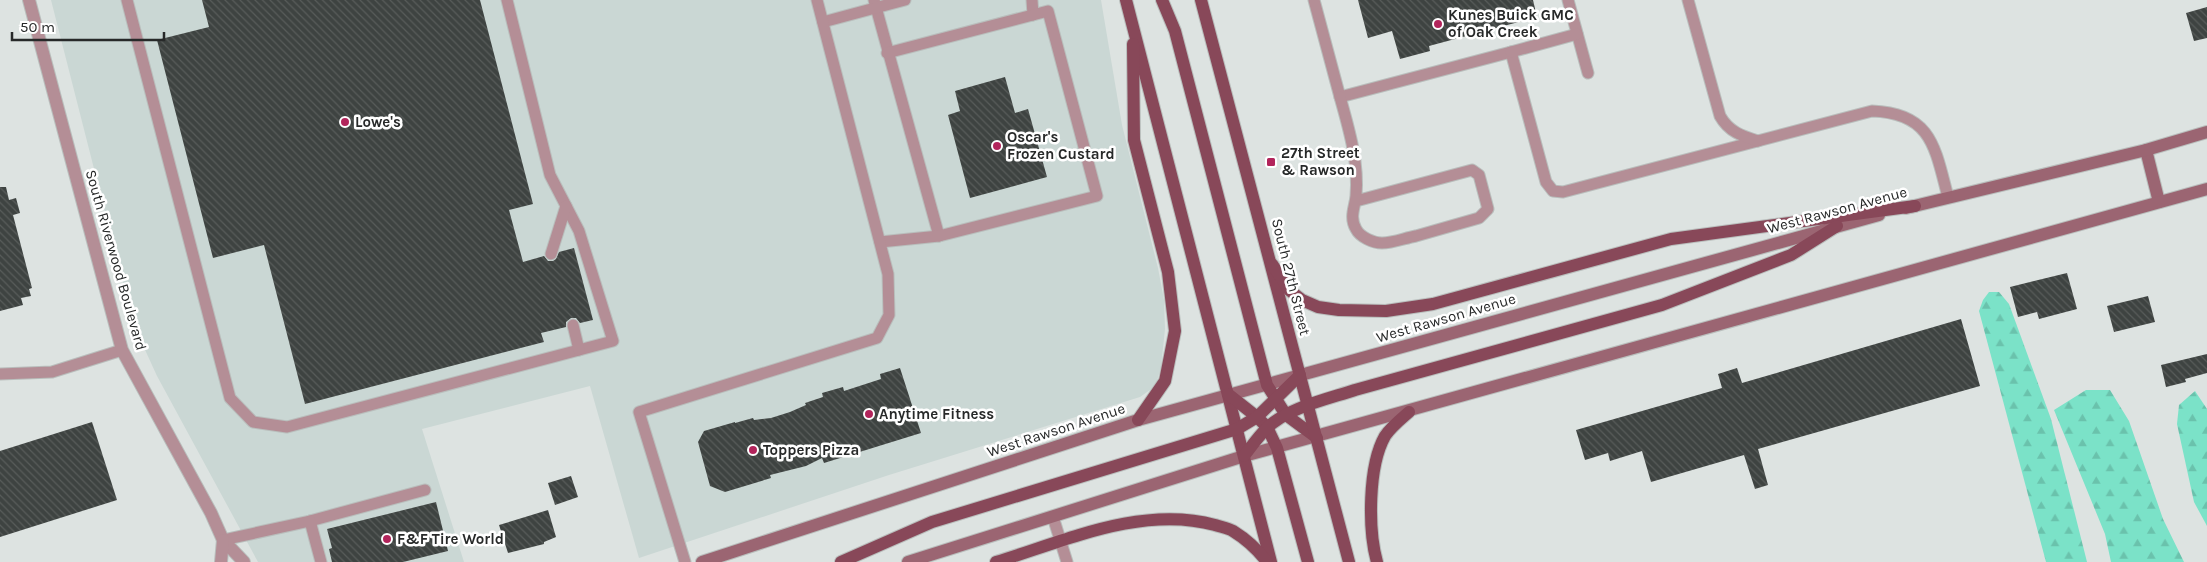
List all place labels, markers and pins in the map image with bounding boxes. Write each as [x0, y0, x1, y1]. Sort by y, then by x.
place label: Kunes Buick GMC of Oak Creek [1448, 6, 1574, 41]
marker: Kunes Buick GMC of Oak Creek [1432, 18, 1444, 30]
place label: Lowe's [355, 113, 401, 131]
marker: Lowe's [339, 116, 351, 128]
place label: Oscar's Frozen Custard [1007, 128, 1115, 163]
marker: Oscar's Frozen Custard [991, 140, 1003, 152]
place label: 27th Street & Rawson [1281, 144, 1360, 179]
marker: 27th Street & Rawson [1265, 156, 1277, 168]
place label: Anytime Fitness [879, 405, 994, 423]
marker: Anytime Fitness [863, 408, 875, 420]
place label: Toppers Pizza [763, 441, 859, 459]
marker: Toppers Pizza [747, 444, 759, 456]
place label: F&F Tire World [397, 530, 504, 548]
marker: F&F Tire World [381, 533, 393, 545]

